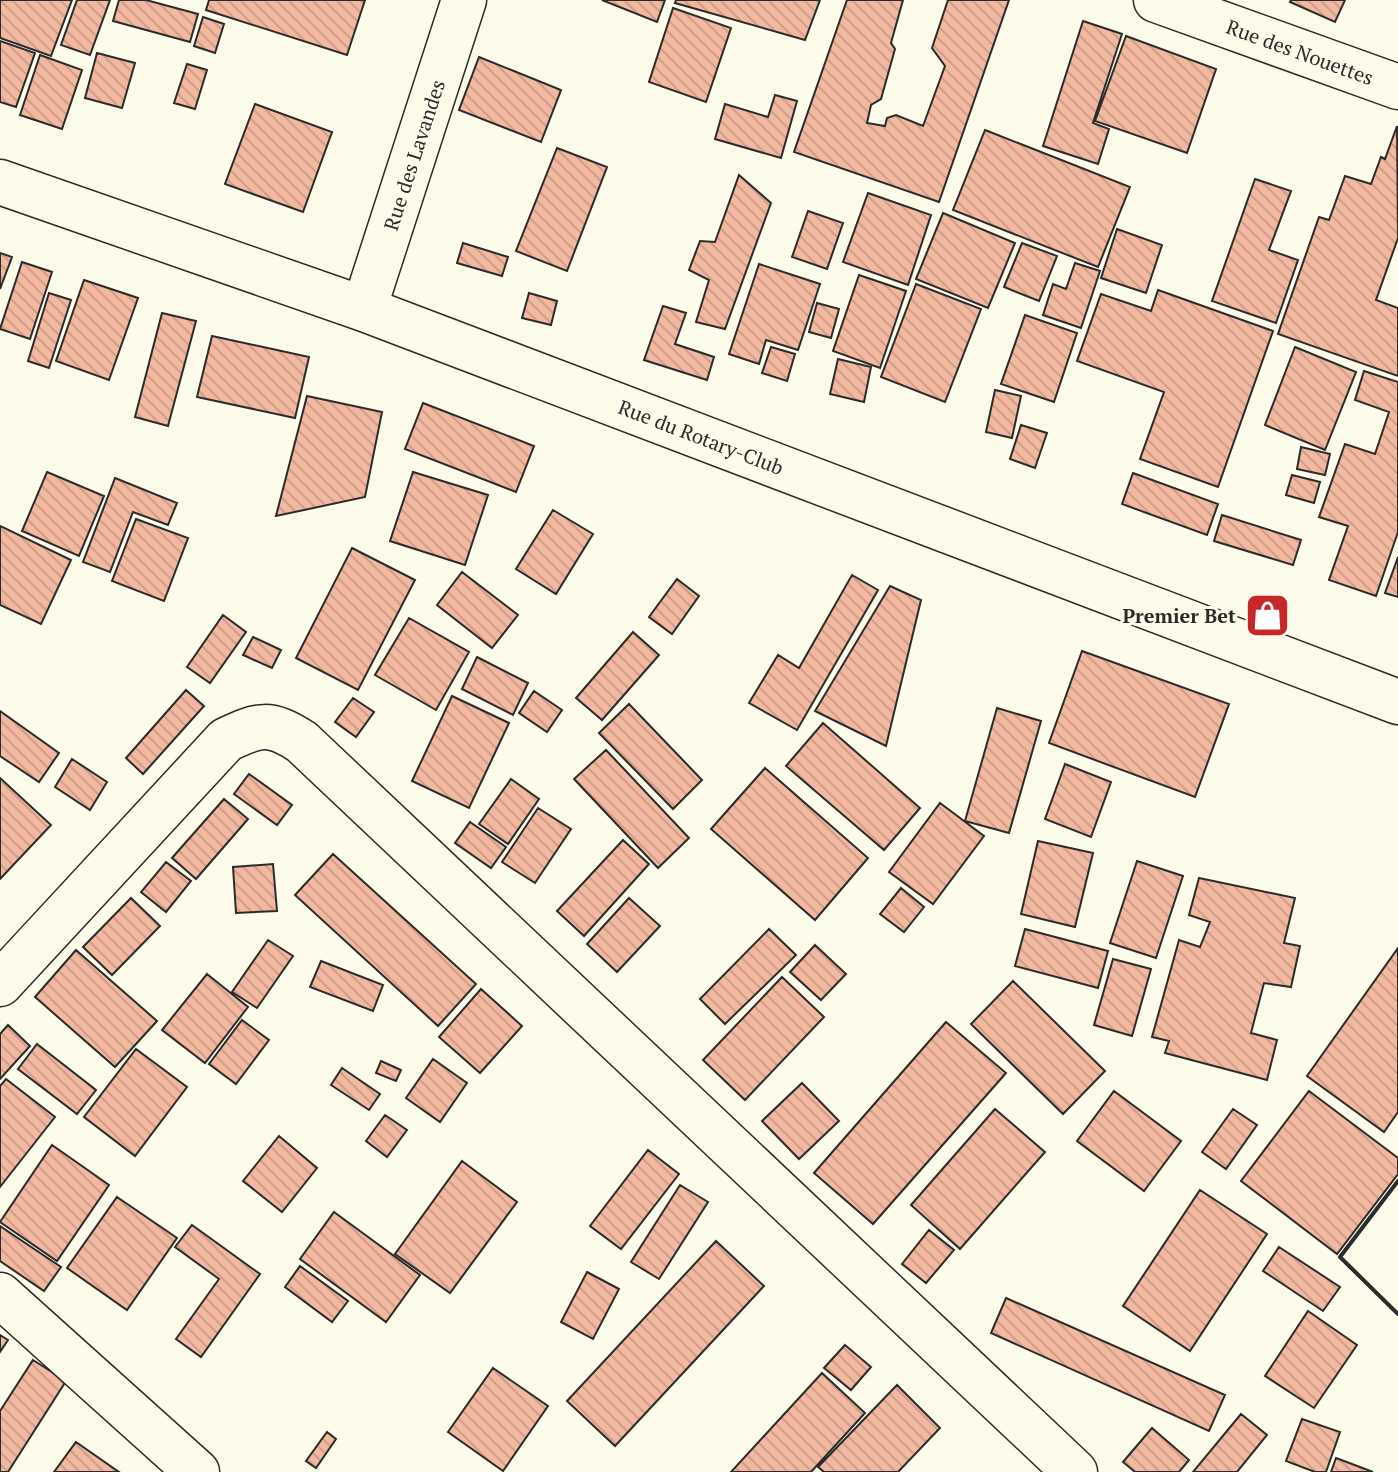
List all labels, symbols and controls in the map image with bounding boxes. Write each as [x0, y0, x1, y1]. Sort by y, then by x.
street label: Rue des Nouettes [1223, 13, 1377, 91]
street label: Rue des Lavandes [377, 76, 451, 234]
street label: Rue du Rotary-Club [615, 393, 788, 481]
shop icon: Premier Bet [1243, 591, 1291, 639]
place label: Premier Bet [1122, 602, 1236, 629]

